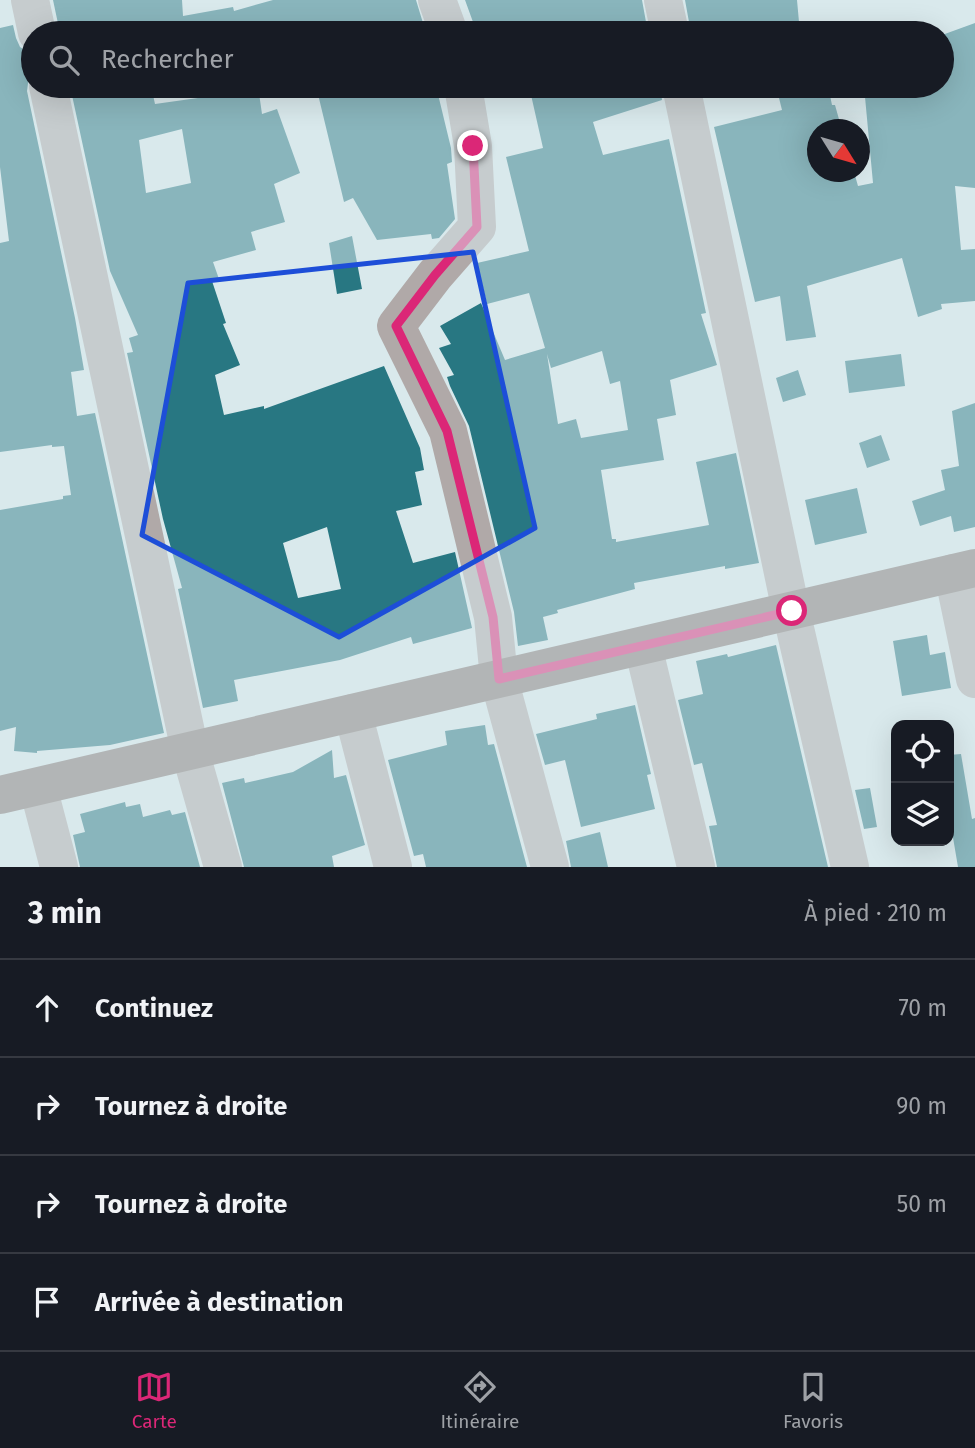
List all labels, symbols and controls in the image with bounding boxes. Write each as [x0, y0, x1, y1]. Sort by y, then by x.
search box [21, 21, 954, 98]
icon: search [45, 41, 83, 79]
text: Rechercher [101, 44, 233, 75]
north arrow [807, 119, 870, 182]
route end [457, 130, 488, 161]
route start [776, 595, 807, 626]
map controls [891, 720, 954, 846]
button: locate [891, 720, 954, 783]
button: layers [891, 783, 954, 846]
text: 3 min [28, 895, 102, 931]
text: À pied · 210 m [804, 899, 947, 927]
icon: ahead [28, 989, 66, 1027]
text: Continuez [95, 993, 213, 1024]
text: 70 m [898, 994, 947, 1022]
icon: right [28, 1087, 66, 1125]
text: Tournez à droite [95, 1091, 287, 1122]
text: 90 m [896, 1092, 947, 1120]
icon: right [28, 1185, 66, 1223]
text: Tournez à droite [95, 1189, 287, 1220]
text: 50 m [897, 1190, 947, 1218]
icon: arrive [28, 1283, 66, 1321]
text: Arrivée à destination [95, 1287, 344, 1318]
tab: Carte [132, 1368, 177, 1433]
tab: Itinéraire [441, 1368, 519, 1433]
tab: Favoris [783, 1368, 843, 1433]

